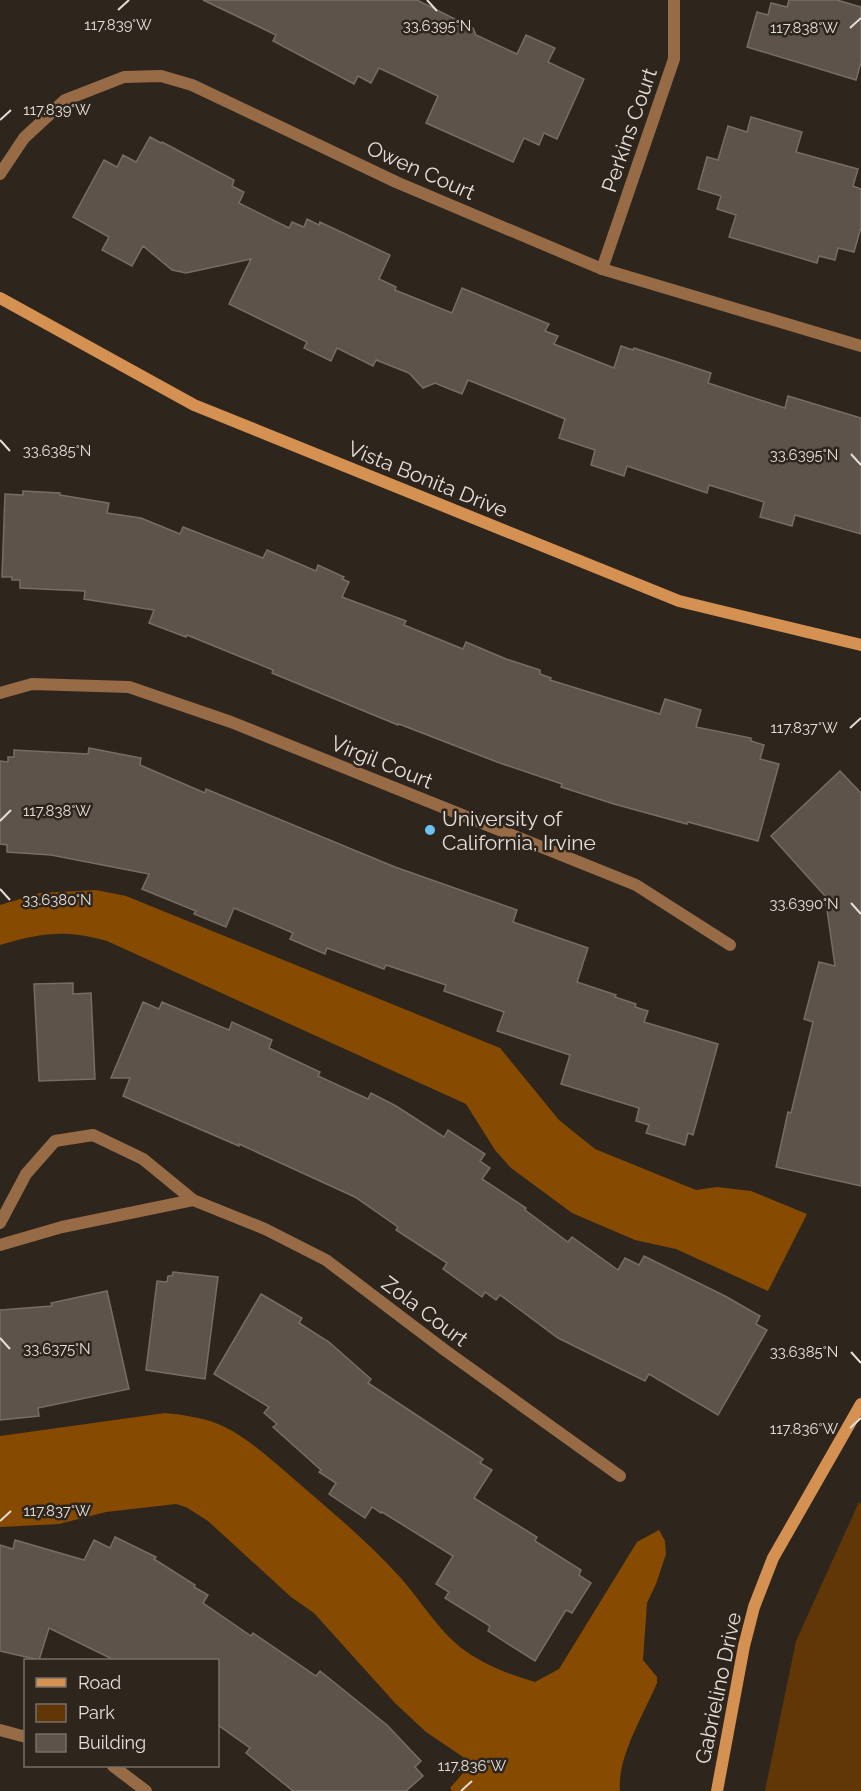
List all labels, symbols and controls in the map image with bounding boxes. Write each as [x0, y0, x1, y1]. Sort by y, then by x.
text: 117.839°W [84, 16, 152, 34]
text: 33.6395°N [403, 17, 471, 35]
text: 117.838°W [770, 19, 838, 37]
street label: Perkins Court [596, 65, 662, 195]
text: 117.839°W [23, 101, 91, 119]
street label: Owen Court [363, 135, 479, 205]
street label: Vista Bonita Drive [344, 436, 512, 522]
text: 33.6385°N [23, 442, 91, 460]
text: 33.6395°N [770, 446, 838, 464]
text: 117.837°W [770, 719, 838, 737]
street label: Virgil Court [327, 730, 437, 794]
text: 117.838°W [23, 802, 91, 820]
place label: University of California, Irvine [442, 806, 596, 855]
marker: University of California, Irvine [423, 823, 437, 837]
text: 33.6380°N [22, 891, 92, 909]
text: 33.6390°N [769, 895, 839, 913]
street label: Zola Court [377, 1270, 473, 1352]
text: 33.6375°N [23, 1340, 91, 1358]
text: 33.6385°N [770, 1343, 838, 1361]
text: 117.836°W [770, 1420, 838, 1438]
text: 117.837°W [23, 1502, 91, 1520]
street label: Gabrielino Drive [690, 1610, 746, 1766]
legend [24, 1659, 219, 1767]
text: Road [78, 1672, 121, 1693]
text: Park [78, 1702, 115, 1723]
text: Building [78, 1732, 146, 1753]
text: 117.836°W [438, 1757, 506, 1775]

